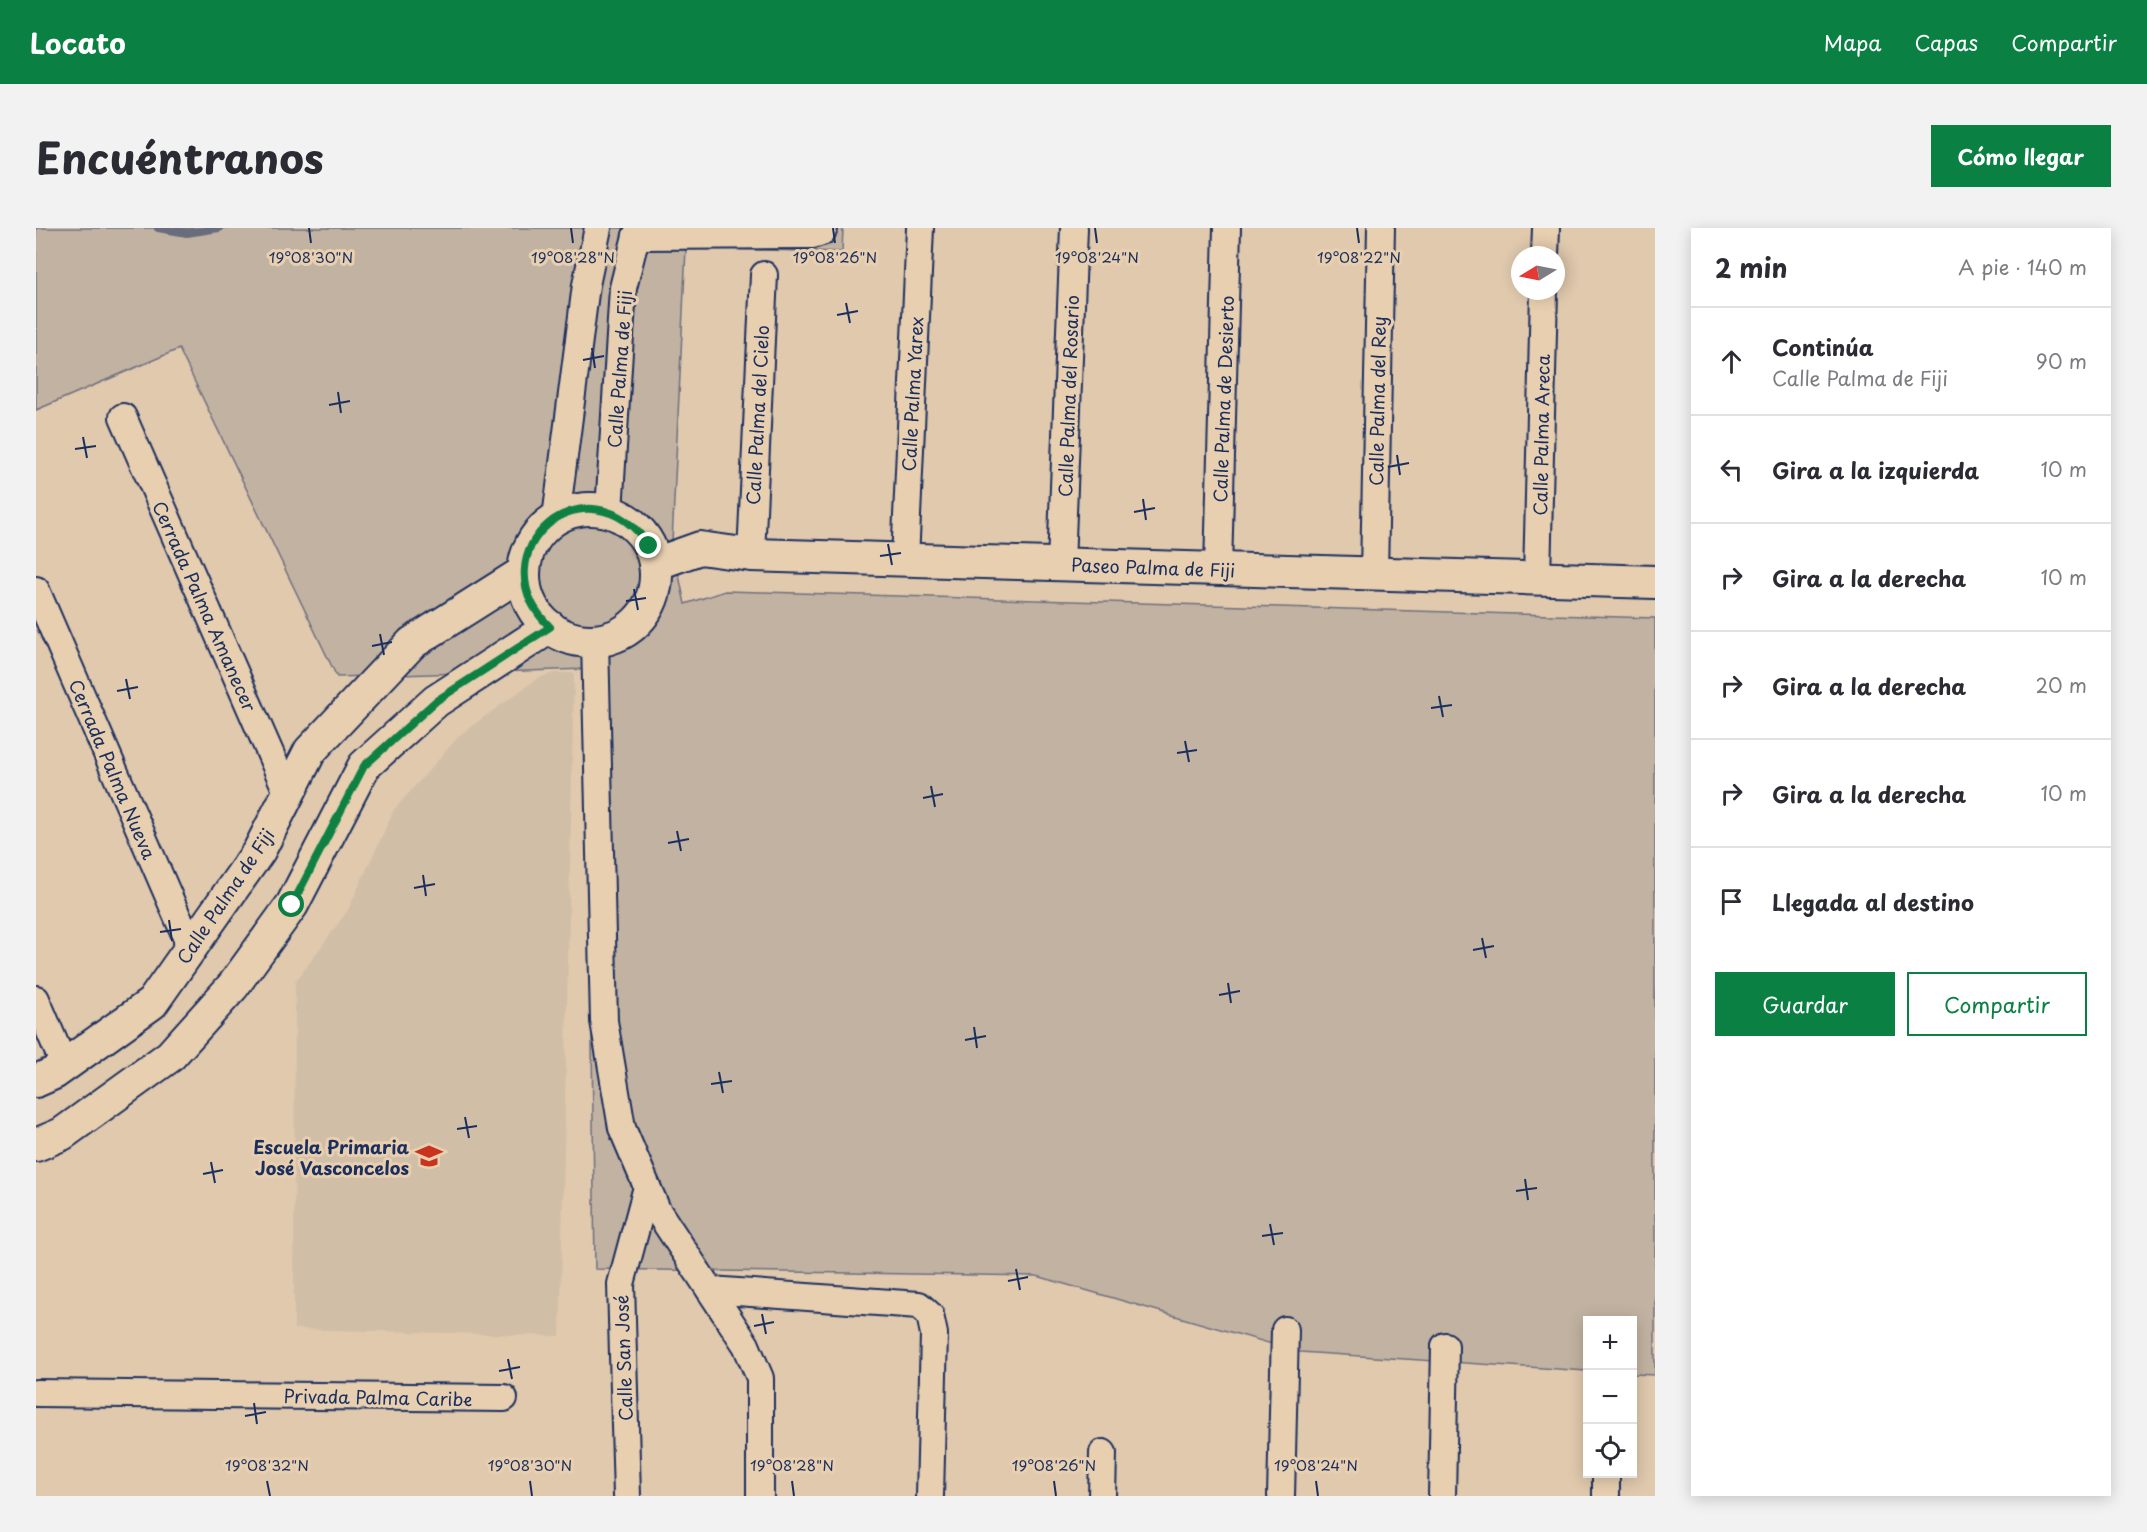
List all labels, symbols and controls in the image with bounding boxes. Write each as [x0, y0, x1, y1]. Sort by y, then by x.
text: Locato [30, 21, 126, 64]
text: Mapa [1824, 26, 1882, 58]
text: Capas [1915, 26, 1978, 58]
text: Compartir [2011, 26, 2117, 58]
text: Encuéntranos [36, 125, 324, 188]
button: Cómo llegar [1931, 125, 2111, 187]
text: 19°08'30"N [269, 245, 353, 268]
text: 19°08'28"N [531, 245, 615, 268]
text: 19°08'26"N [793, 245, 877, 268]
text: 19°08'24"N [1055, 245, 1139, 268]
text: 19°08'22"N [1317, 245, 1401, 268]
north arrow [1511, 246, 1565, 300]
text: 2 min [1715, 248, 1788, 287]
text: A pie · 140 m [1958, 252, 2087, 282]
street label: Calle Palma de Fiji [600, 289, 638, 449]
street label: Calle Palma del Rosario [1051, 295, 1085, 497]
street label: Calle Palma de Desierto [1206, 295, 1240, 503]
street label: Calle Palma Yarex [894, 316, 930, 472]
street label: Calle Palma del Rey [1362, 316, 1392, 486]
street label: Calle Palma del Cielo [739, 324, 775, 506]
text: Continúa [1772, 330, 1874, 363]
icon: ahead [1715, 345, 1748, 378]
text: 90 m [2036, 346, 2087, 376]
street label: Calle Palma Areca [1526, 353, 1556, 516]
text: Calle Palma de Fiji [1772, 363, 1948, 393]
icon: left [1715, 453, 1748, 486]
text: Gira a la izquierda [1772, 453, 1979, 486]
text: 10 m [2040, 454, 2087, 484]
street label: Cerrada Palma Amanecer [146, 496, 264, 716]
route end [635, 532, 661, 558]
street label: Paseo Palma de Fiji [1070, 551, 1236, 583]
icon: right [1715, 561, 1748, 594]
text: Gira a la derecha [1772, 561, 1966, 594]
text: 10 m [2040, 562, 2087, 592]
icon: right [1715, 669, 1748, 702]
text: Gira a la derecha [1772, 669, 1966, 702]
text: 20 m [2035, 670, 2087, 700]
street label: Cerrada Palma Nueva [63, 675, 163, 864]
icon: right [1715, 777, 1748, 810]
text: Gira a la derecha [1772, 777, 1966, 810]
text: 10 m [2040, 778, 2087, 808]
street label: Calle Palma de Fiji [170, 823, 280, 969]
icon: arrive [1715, 885, 1748, 918]
text: Llegada al destino [1772, 885, 1974, 918]
route start [278, 891, 304, 917]
button: Guardar [1715, 972, 1895, 1036]
button: Compartir [1907, 972, 2087, 1036]
place label: Escuela Primaria José Vasconcelos [253, 1133, 409, 1181]
school or university icon: Escuela Primaria José Vasconcelos [414, 1141, 444, 1171]
street label: Calle San José [607, 1294, 639, 1422]
map controls [1583, 1316, 1637, 1478]
button: + [1583, 1316, 1637, 1370]
button: − [1583, 1370, 1637, 1424]
street label: Privada Palma Caribe [283, 1382, 473, 1412]
button: locate [1583, 1424, 1637, 1478]
text: 19°08'32"N [225, 1453, 309, 1476]
text: 19°08'30"N [488, 1453, 572, 1476]
text: 19°08'28"N [750, 1453, 834, 1476]
text: 19°08'26"N [1012, 1453, 1096, 1476]
text: 19°08'24"N [1274, 1453, 1358, 1476]

